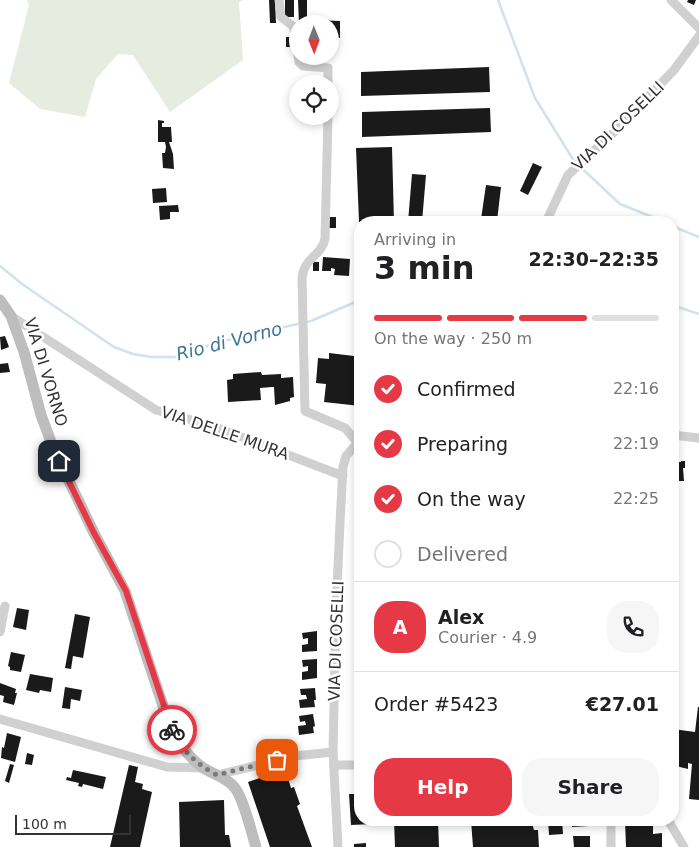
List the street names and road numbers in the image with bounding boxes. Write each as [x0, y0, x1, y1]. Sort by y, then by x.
street label: VIA DI COSELLI [568, 77, 668, 175]
street label: VIA DI VORNO [20, 315, 72, 429]
street label: VIA DELLE MURA [159, 402, 292, 464]
street label: VIA DI COSELLI [324, 581, 348, 701]

